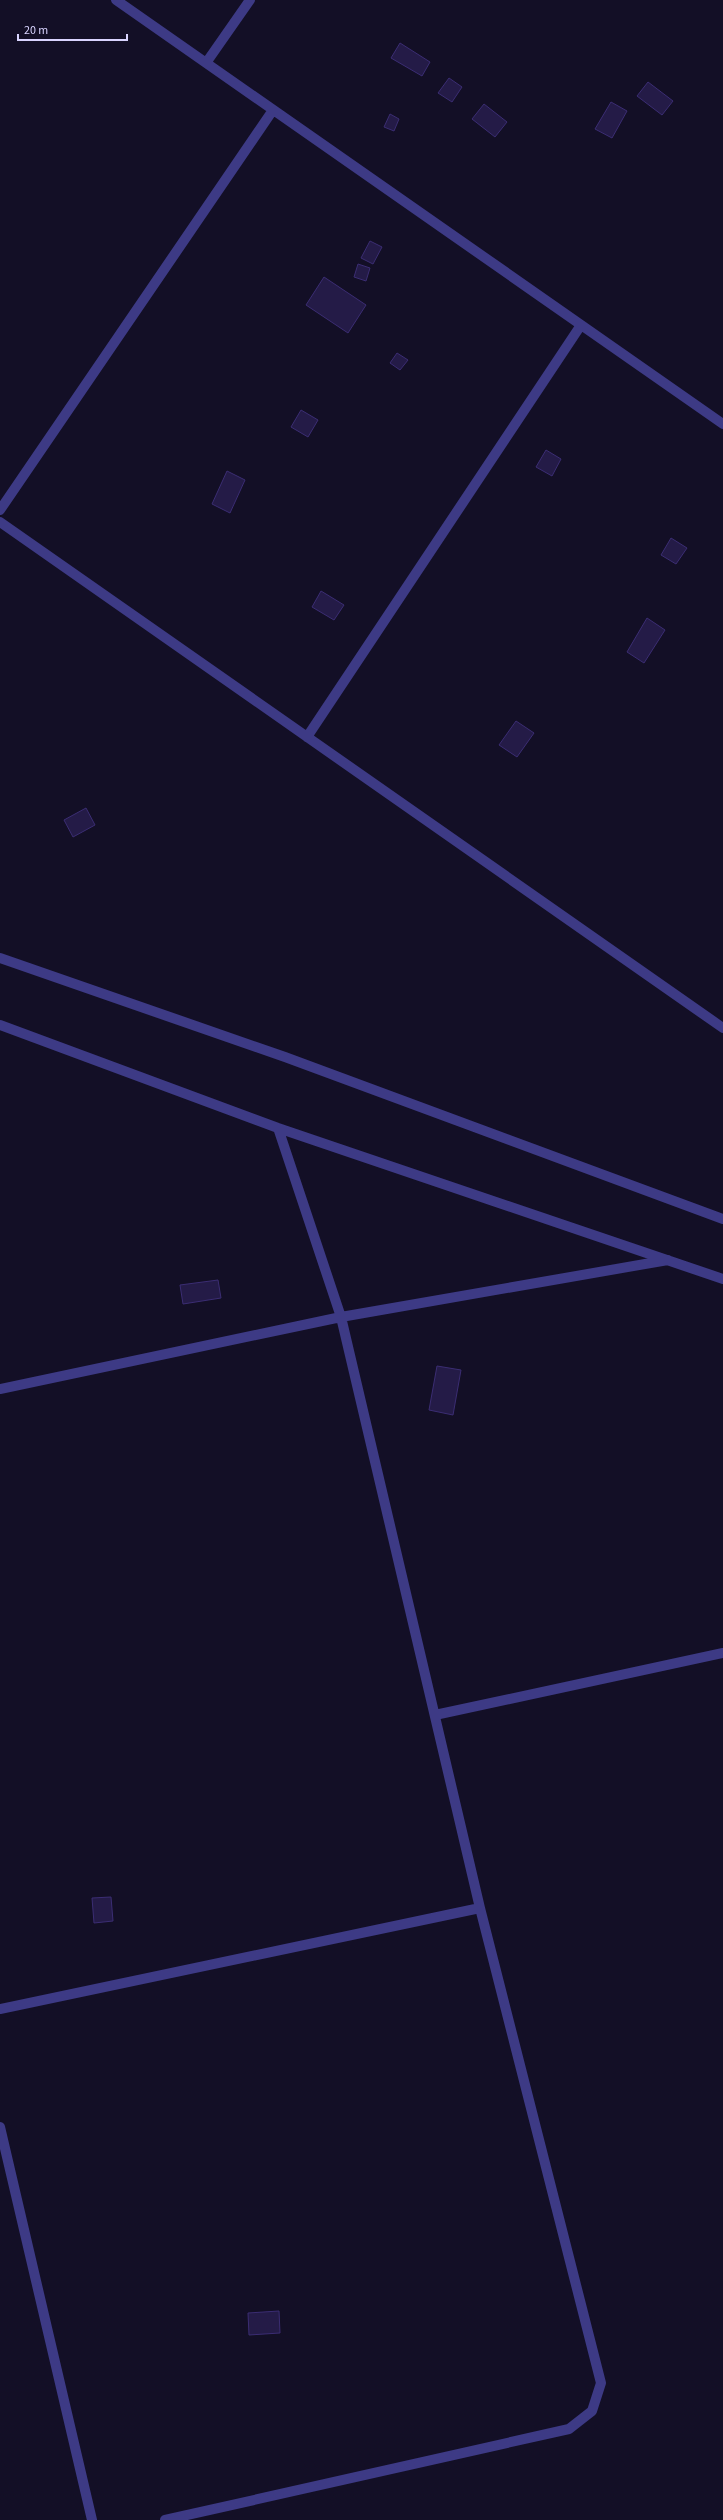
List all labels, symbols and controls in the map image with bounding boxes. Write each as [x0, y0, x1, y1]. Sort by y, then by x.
scale bar [18, 16, 127, 42]
text: 20 m [24, 22, 48, 39]

